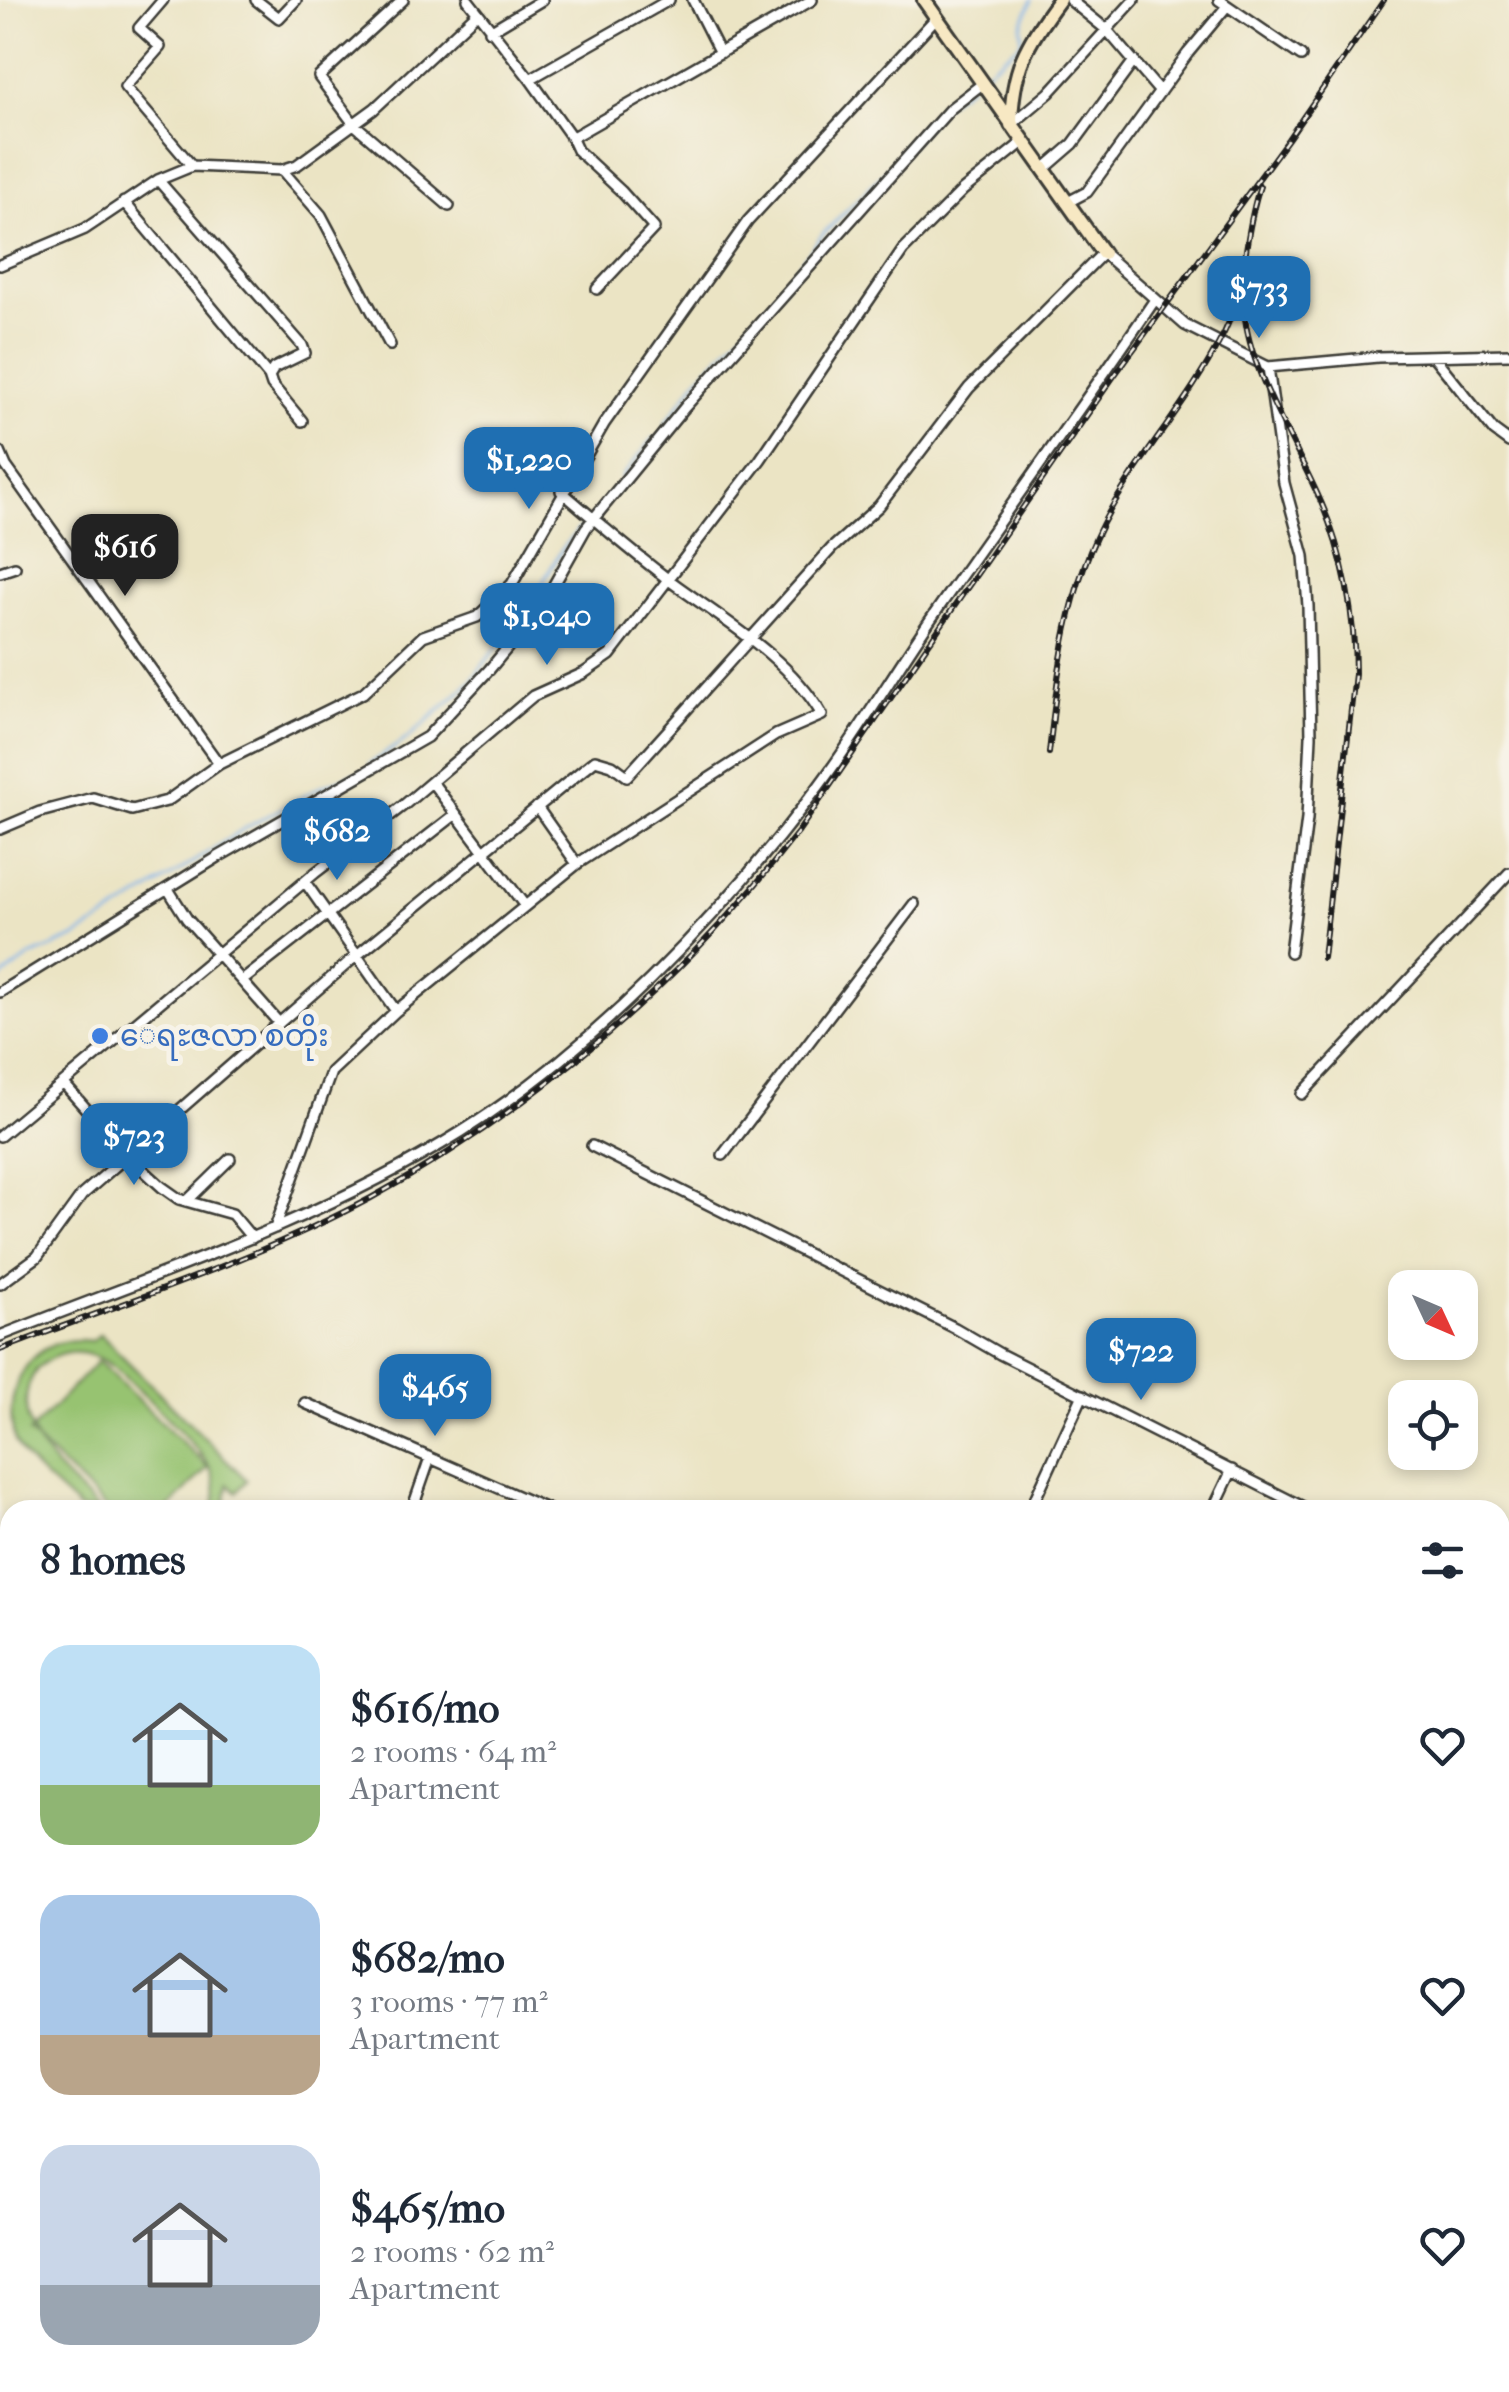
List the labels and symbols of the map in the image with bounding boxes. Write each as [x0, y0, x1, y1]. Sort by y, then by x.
pin: $733 [1200, 256, 1318, 341]
pin: $1,220 [448, 427, 610, 512]
pin: $616 [66, 514, 184, 599]
pin: $1,040 [466, 583, 628, 668]
pin: $682 [278, 798, 396, 883]
place label: ေရႊဇလာ စတိုး [120, 1014, 329, 1061]
marker: ေရႊဇလာ စတိုး [89, 1025, 111, 1047]
pin: $723 [75, 1103, 193, 1188]
north arrow [1388, 1270, 1478, 1360]
pin: $722 [1082, 1318, 1200, 1403]
pin: $465 [376, 1354, 494, 1439]

